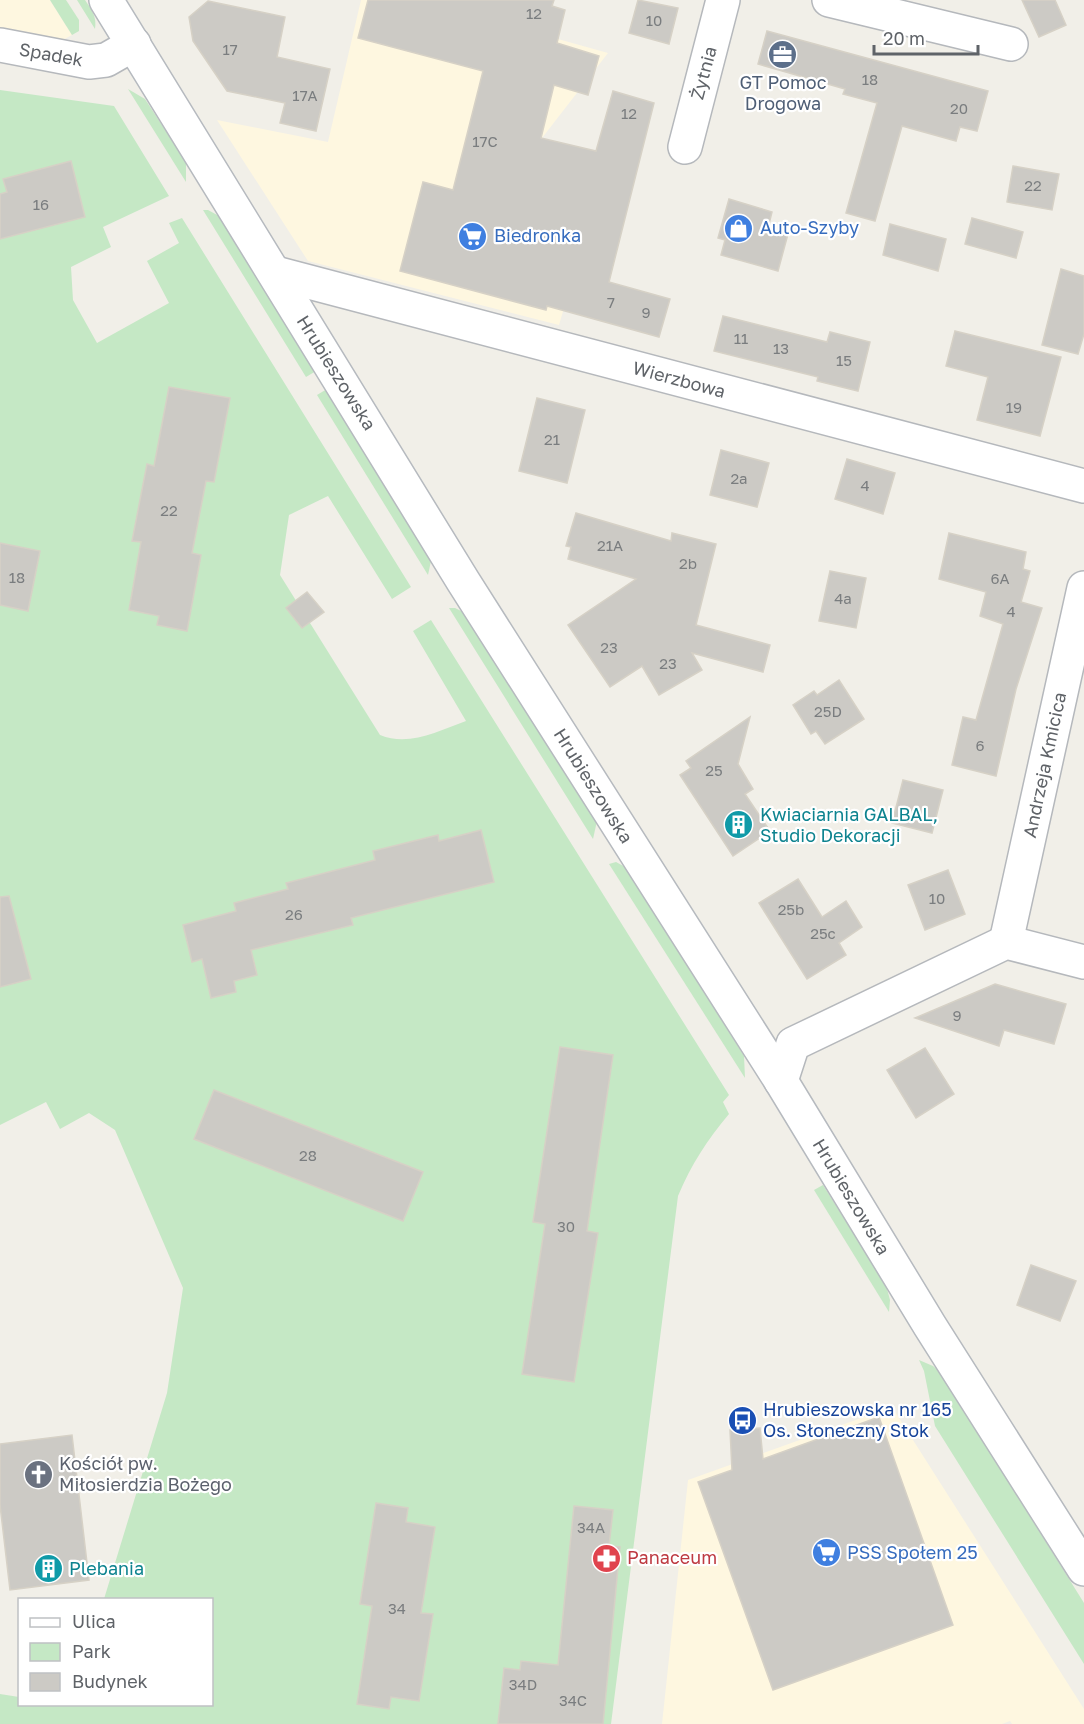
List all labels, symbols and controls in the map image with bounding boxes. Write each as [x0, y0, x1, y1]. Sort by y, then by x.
house number: 12 [526, 4, 542, 22]
house number: 10 [646, 11, 662, 29]
scale bar [874, 18, 978, 56]
text: 20 m [883, 27, 925, 49]
street label: Spadek [18, 38, 85, 70]
office icon: GT Pomoc Drogowa [767, 38, 799, 70]
house number: 17 [222, 40, 238, 58]
street label: Żytnia [685, 44, 721, 102]
house number: 18 [862, 70, 878, 88]
place label: GT Pomoc Drogowa [740, 71, 827, 114]
house number: 17A [292, 86, 318, 104]
house number: 20 [950, 99, 968, 117]
house number: 12 [621, 104, 637, 122]
house number: 17C [472, 132, 498, 150]
house number: 22 [1024, 176, 1042, 194]
house number: 16 [33, 195, 49, 213]
shop icon: Auto-Szyby [723, 212, 755, 244]
place label: Auto-Szyby [760, 216, 859, 238]
supermarket icon: Biedronka [457, 220, 489, 252]
place label: Biedronka [494, 224, 581, 246]
house number: 7 [607, 293, 615, 311]
house number: 9 [641, 303, 651, 321]
street label: Hrubieszowska [293, 311, 381, 434]
house number: 11 [734, 329, 748, 347]
house number: 13 [773, 339, 789, 357]
house number: 15 [836, 351, 852, 369]
street label: Wierzbowa [631, 356, 728, 402]
house number: 19 [1006, 398, 1022, 416]
house number: 21 [544, 430, 560, 448]
house number: 2a [730, 469, 748, 487]
house number: 4 [860, 476, 870, 494]
house number: 22 [160, 501, 178, 519]
house number: 21A [597, 536, 623, 554]
house number: 2b [679, 554, 697, 572]
house number: 18 [9, 568, 25, 586]
house number: 6A [990, 569, 1010, 587]
house number: 4a [834, 589, 852, 607]
house number: 4 [1006, 602, 1016, 620]
house number: 23 [600, 638, 618, 656]
house number: 23 [659, 654, 677, 672]
street label: Andrzeja Kmicica [1018, 690, 1070, 840]
house number: 25D [814, 702, 842, 720]
street label: Hrubieszowska [550, 724, 638, 847]
house number: 6 [975, 736, 985, 754]
house number: 25 [705, 761, 723, 779]
place label: Kwiaciarnia GALBAL, Studio Dekoracji [760, 803, 938, 846]
building icon: Kwiaciarnia GALBAL, Studio Dekoracji [723, 809, 755, 841]
house number: 10 [929, 889, 945, 907]
house number: 25b [778, 900, 804, 918]
house number: 26 [285, 905, 303, 923]
house number: 25c [810, 924, 836, 942]
house number: 9 [952, 1006, 962, 1024]
street label: Hrubieszowska [809, 1134, 895, 1259]
house number: 28 [299, 1146, 317, 1164]
house number: 30 [557, 1217, 575, 1235]
place label: Hrubieszowska nr 165 Os. Słoneczny Stok [763, 1398, 952, 1441]
bus stop icon: Hrubieszowska nr 165 Os. Słoneczny Stok [726, 1404, 758, 1436]
place label: Kościół pw. Miłosierdzia Bożego [59, 1452, 232, 1495]
church icon: Kościół pw. Miłosierdzia Bożego [22, 1458, 54, 1490]
house number: 34A [577, 1518, 605, 1536]
supermarket icon: PSS Społem 25 [810, 1537, 842, 1569]
place label: PSS Społem 25 [847, 1541, 978, 1563]
pharmacy icon: Panaceum [590, 1542, 622, 1574]
place label: Panaceum [627, 1546, 717, 1568]
building icon: Plebania [32, 1553, 64, 1585]
place label: Plebania [69, 1557, 144, 1579]
legend [18, 1598, 213, 1706]
house number: 34 [388, 1599, 406, 1617]
text: Ulica [72, 1610, 116, 1632]
text: Park [72, 1640, 111, 1662]
text: Budynek [72, 1670, 148, 1692]
house number: 34D [509, 1675, 537, 1693]
house number: 34C [559, 1691, 587, 1709]

